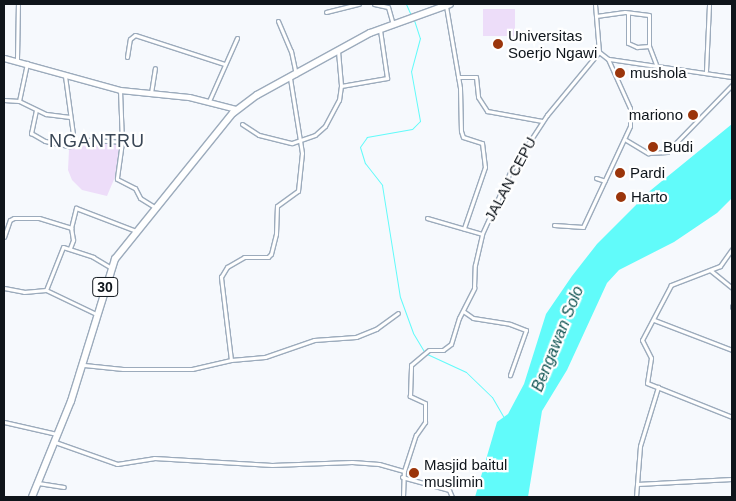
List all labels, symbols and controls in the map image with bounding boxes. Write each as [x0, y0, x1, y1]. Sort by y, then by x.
place label: Universitas Soerjo Ngawi [508, 26, 597, 61]
marker: Universitas Soerjo Ngawi [492, 38, 504, 50]
place label: mushola [630, 64, 687, 82]
marker: mushola [614, 67, 626, 79]
place label: mariono [629, 106, 683, 124]
marker: mariono [687, 109, 699, 121]
district label: NGANTRU [48, 130, 146, 152]
street label: JALAN CEPU [480, 134, 540, 224]
place label: Budi [663, 138, 693, 156]
marker: Budi [647, 141, 659, 153]
place label: Pardi [630, 164, 665, 182]
marker: Pardi [614, 167, 626, 179]
place label: Harto [631, 188, 668, 206]
marker: Harto [615, 191, 627, 203]
road number: 30 [91, 276, 119, 298]
water label: Bengawan Solo [528, 283, 588, 395]
place label: Masjid baitul muslimin [424, 455, 507, 490]
marker: Masjid baitul muslimin [408, 467, 420, 479]

